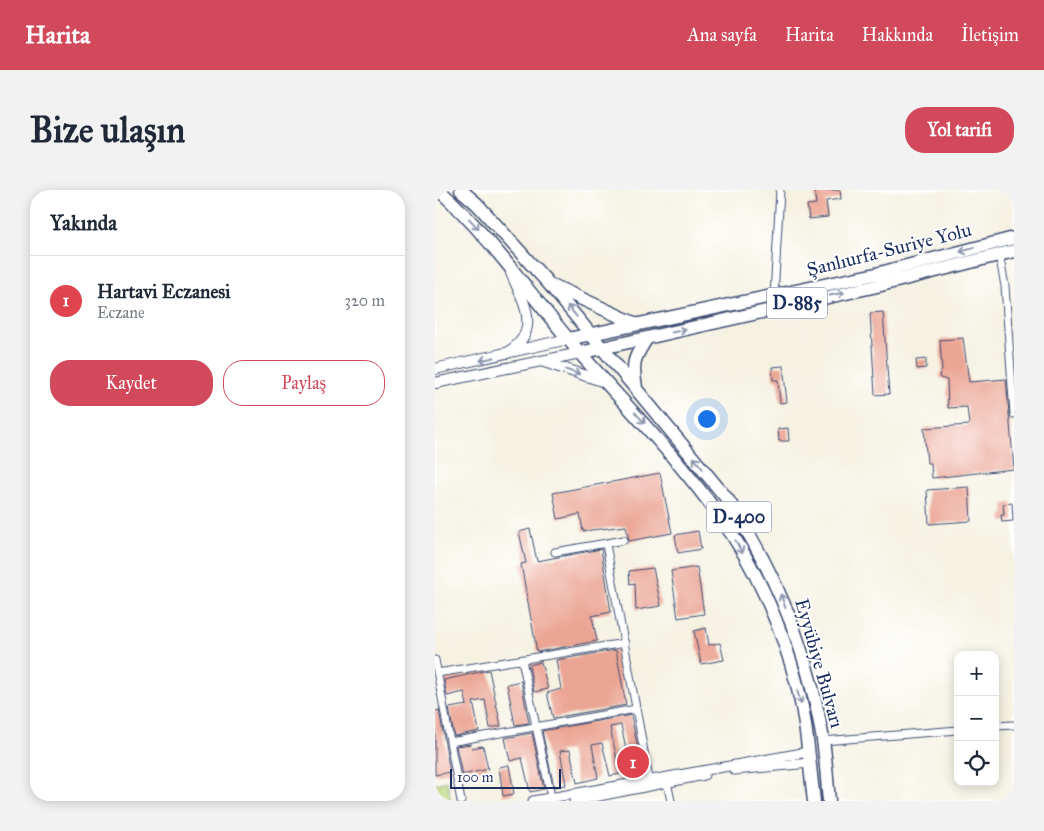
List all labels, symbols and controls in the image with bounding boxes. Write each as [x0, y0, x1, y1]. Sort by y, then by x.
text: Harita [25, 20, 90, 50]
text: Ana sayfa [688, 24, 757, 46]
text: Harita [785, 24, 834, 46]
text: Hakkında [862, 24, 933, 46]
text: İletişim [961, 24, 1019, 46]
button: Yol tarifi [905, 107, 1014, 153]
text: Bize ulaşın [30, 109, 185, 152]
text: Yakında [50, 210, 117, 236]
one-way arrow [468, 217, 479, 230]
street label: Şanlıurfa-Suriye Yolu [804, 218, 974, 281]
one-way arrow [959, 246, 975, 255]
text: Hartavi Eczanesi [97, 280, 230, 303]
road number: D-885 [767, 288, 827, 318]
one-way arrow [829, 289, 845, 298]
text: 1 [63, 291, 69, 310]
text: 320 m [345, 291, 385, 310]
text: Eczane [97, 303, 145, 322]
one-way arrow [566, 305, 578, 318]
one-way arrow [671, 326, 687, 335]
one-way arrow [479, 355, 495, 364]
button: Kaydet [50, 360, 213, 406]
button: Paylaş [223, 360, 385, 406]
one-way arrow [565, 367, 581, 377]
your location [694, 406, 720, 432]
one-way arrow [634, 412, 646, 425]
one-way arrow [692, 457, 704, 470]
road number: D-400 [707, 502, 771, 532]
one-way arrow [735, 539, 744, 554]
one-way arrow [778, 594, 787, 609]
street label: Eyyübiye Bulvarı [790, 596, 849, 730]
map controls [954, 651, 999, 786]
button: + [954, 651, 999, 696]
one-way arrow [795, 689, 804, 705]
button: − [954, 696, 999, 741]
button: locate [954, 741, 999, 786]
pin: 1 [617, 743, 649, 781]
scale bar [450, 766, 561, 789]
text: 100 m [457, 769, 494, 786]

